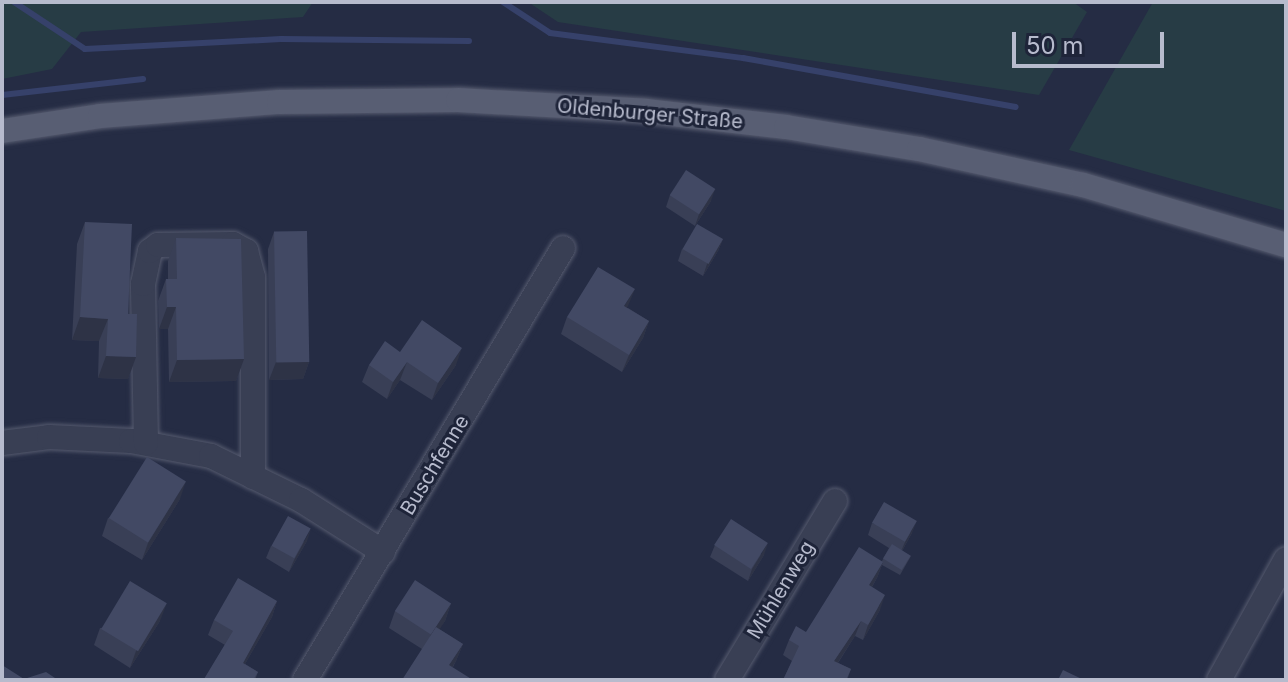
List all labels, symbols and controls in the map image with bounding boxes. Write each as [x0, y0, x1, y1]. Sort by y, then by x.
scale bar [1016, 16, 1168, 66]
text: 50 m [1026, 31, 1084, 60]
street label: Oldenburger Straße [556, 94, 744, 134]
street label: Buschfenne [396, 411, 474, 519]
street label: Mühlenweg [742, 537, 820, 643]

